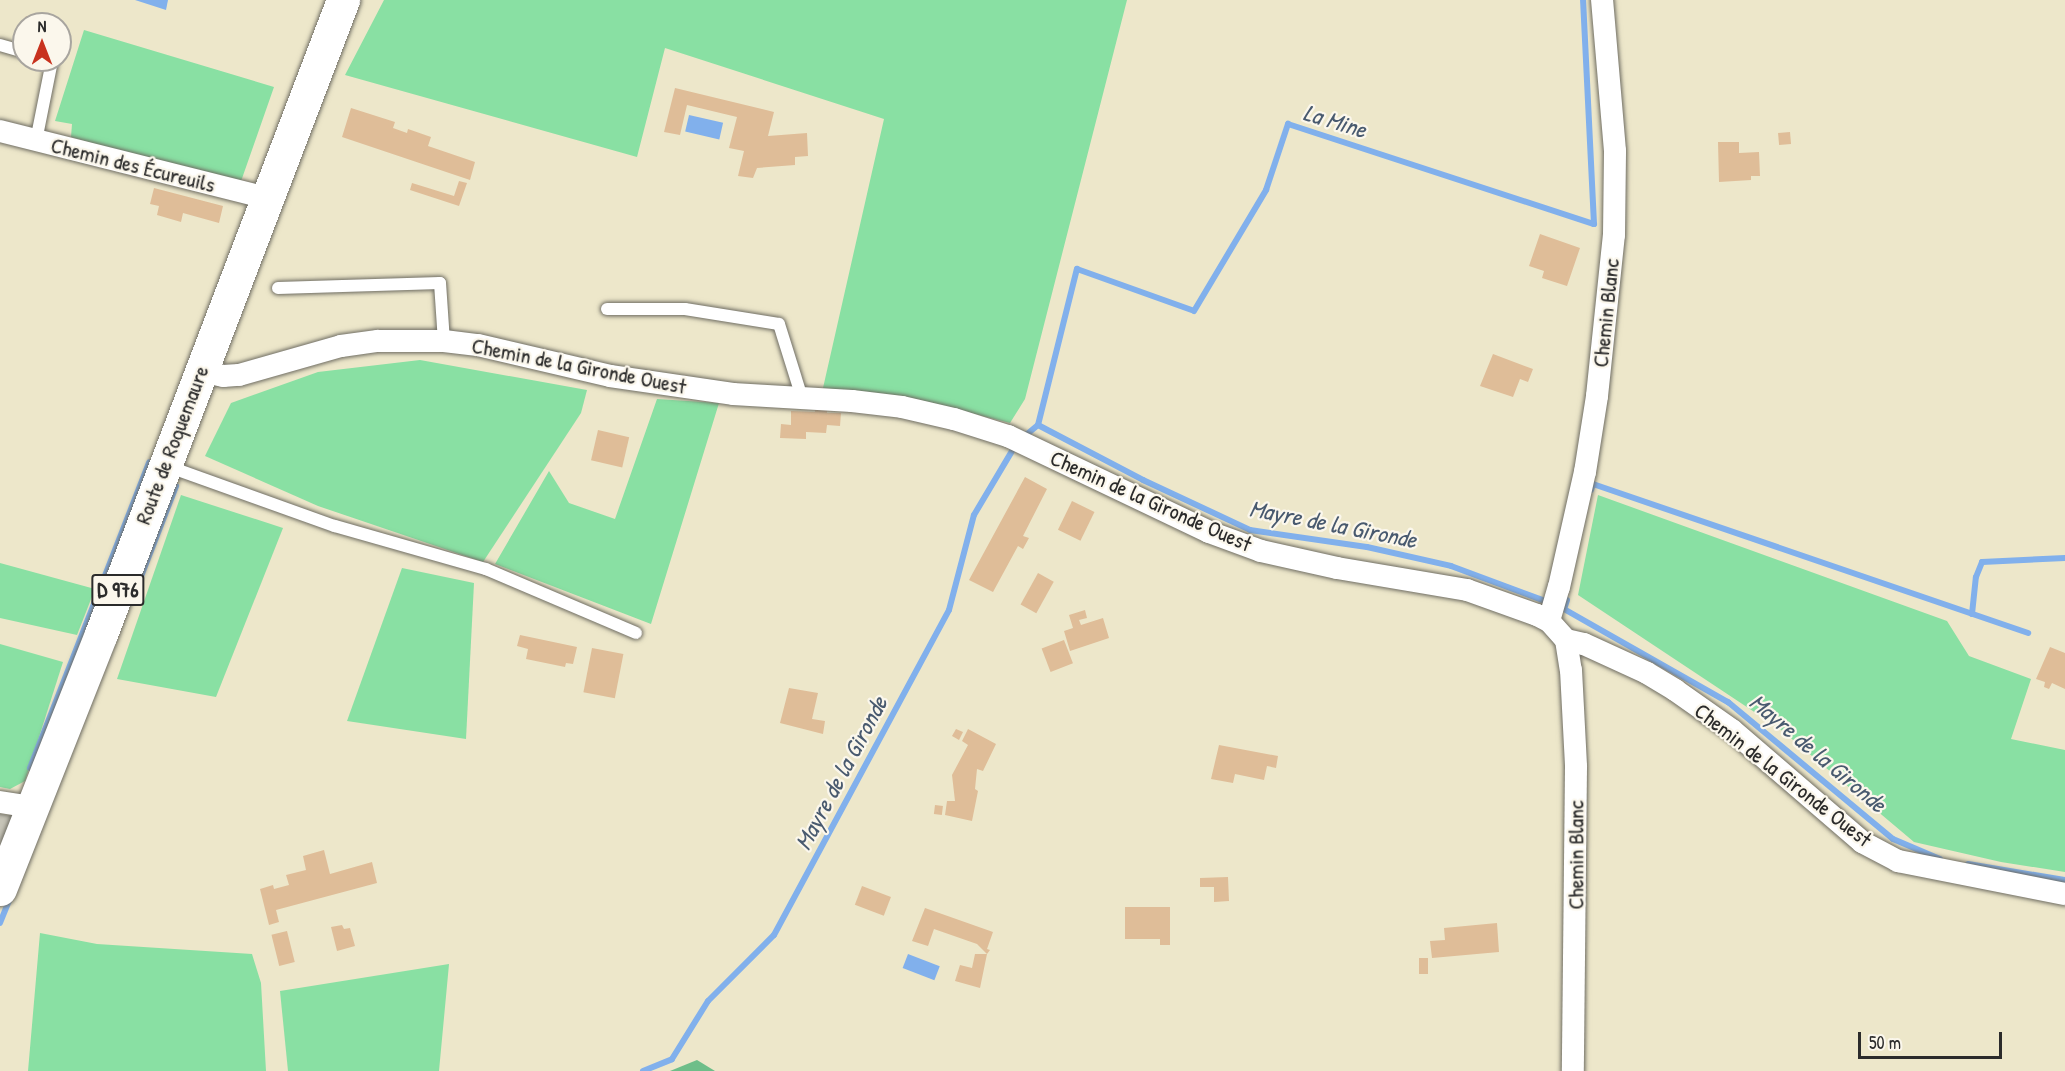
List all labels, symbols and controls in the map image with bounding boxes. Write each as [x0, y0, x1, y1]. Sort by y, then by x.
north arrow [12, 12, 72, 72]
text: N [38, 15, 46, 37]
water label: La Mine [1300, 98, 1370, 144]
street label: Chemin des Écureuils [48, 132, 218, 198]
street label: Chemin Blanc [1587, 257, 1625, 369]
street label: Chemin de la Gironde Ouest [470, 332, 688, 400]
street label: Route de Roquemaure [130, 362, 214, 528]
street label: Chemin de la Gironde Ouest [1046, 445, 1256, 557]
water label: Mayre de la Gironde [1247, 494, 1419, 554]
road number: D 976 [91, 572, 145, 608]
water label: Mayre de la Gironde [1744, 688, 1892, 818]
water label: Mayre de la Gironde [789, 691, 893, 855]
street label: Chemin de la Gironde Ouest [1689, 698, 1877, 852]
street label: Chemin Blanc [1563, 800, 1589, 910]
scale bar [1861, 1020, 2005, 1058]
text: 50 m [1869, 1030, 1901, 1055]

